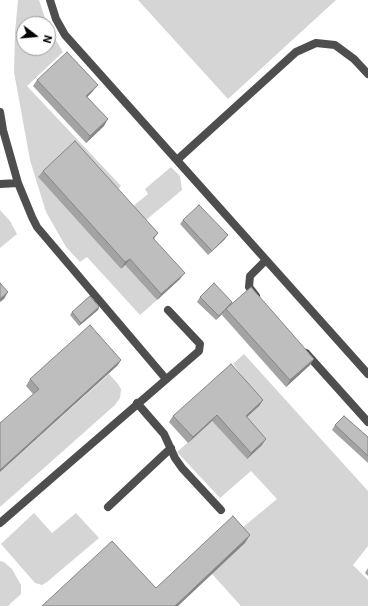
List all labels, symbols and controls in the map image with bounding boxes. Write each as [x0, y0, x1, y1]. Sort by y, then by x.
north arrow [16, 16, 56, 56]
text: N [40, 34, 54, 45]

